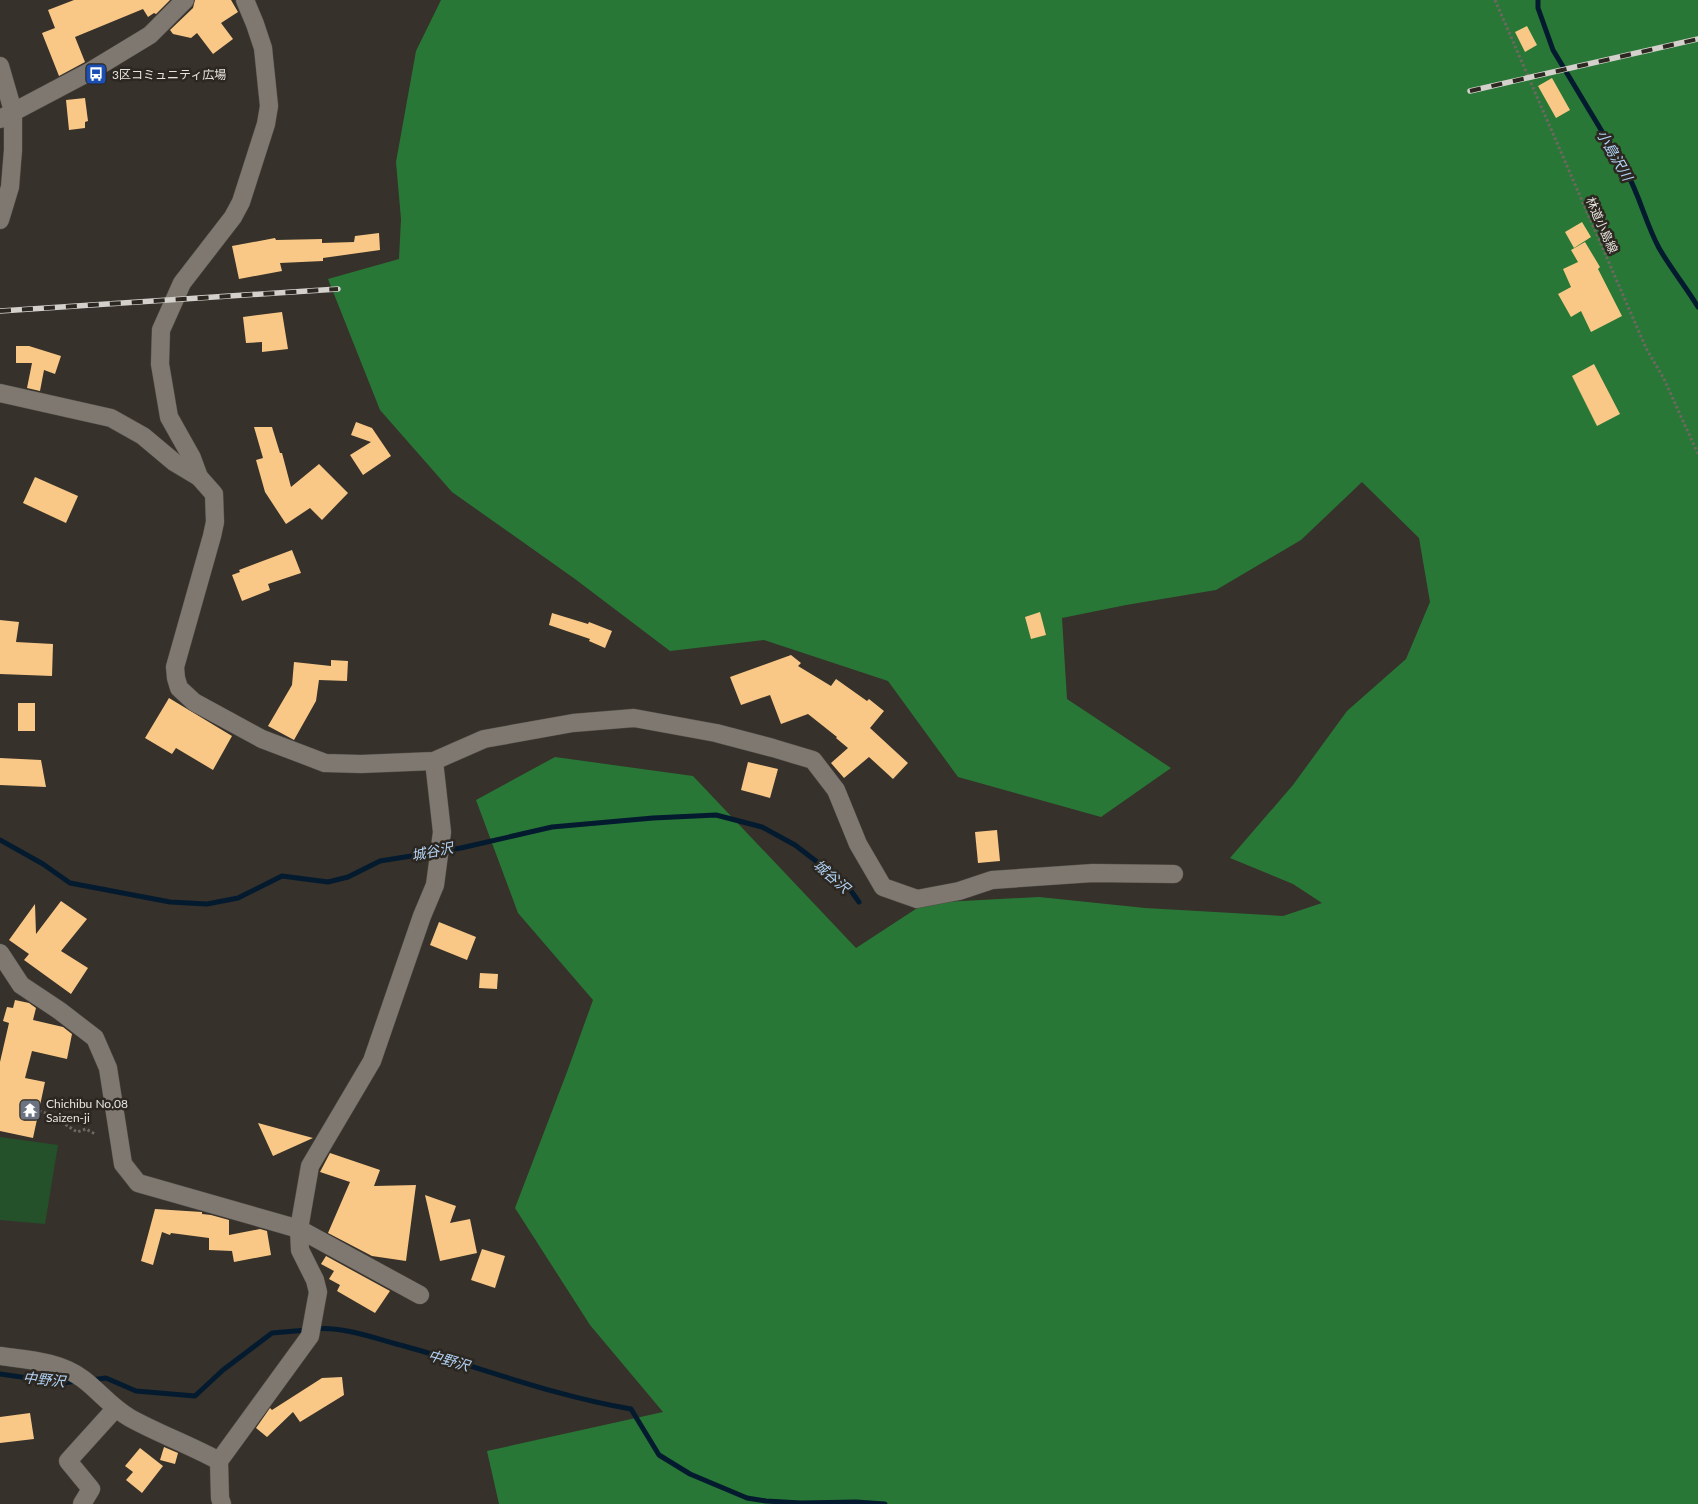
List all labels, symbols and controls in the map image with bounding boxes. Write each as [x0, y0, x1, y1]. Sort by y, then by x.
bus stop icon: 3区コミュニティ広場 [84, 62, 108, 86]
place label: 3区コミュニティ広場 [112, 67, 226, 82]
water label: 小島沢川 [1594, 127, 1637, 185]
street label: 林道小島線 [1583, 195, 1621, 255]
water label: 城谷沢 [410, 838, 456, 863]
water label: 城谷沢 [811, 856, 855, 898]
place label: Chichibu No.08 Saizen-ji [46, 1096, 128, 1125]
temple icon: Chichibu No.08 Saizen-ji [18, 1098, 42, 1122]
water label: 中野沢 [426, 1346, 473, 1375]
water label: 中野沢 [22, 1368, 68, 1390]

